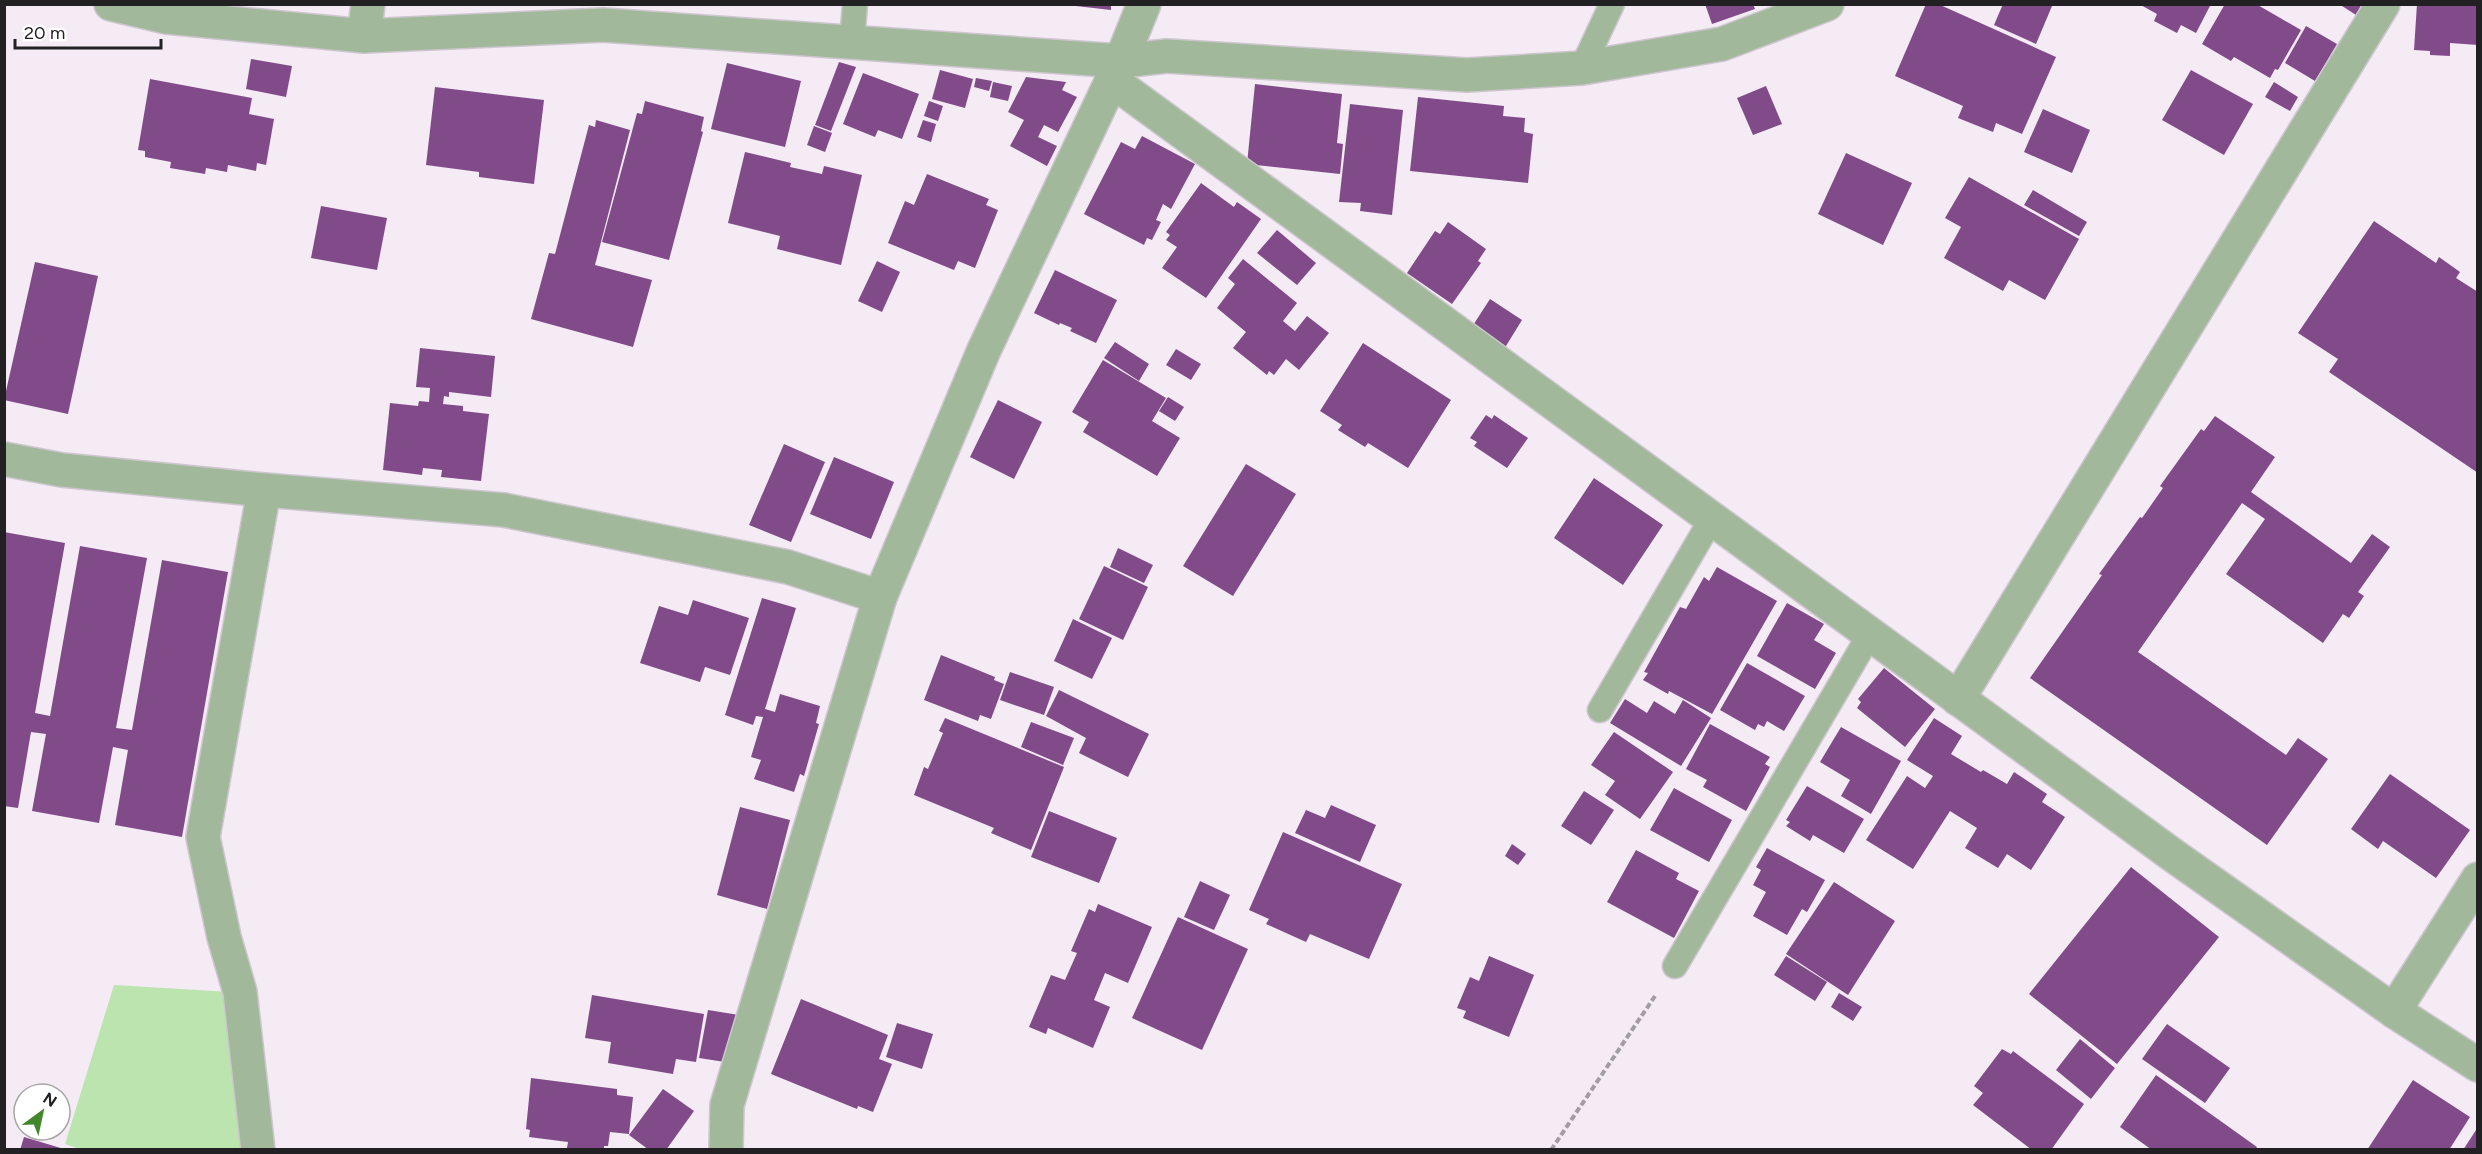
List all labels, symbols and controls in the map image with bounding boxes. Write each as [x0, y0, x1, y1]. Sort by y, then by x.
scale bar [15, 12, 160, 50]
text: 20 m [24, 22, 65, 44]
north arrow [12, 1082, 72, 1142]
text: N [40, 1089, 60, 1111]

